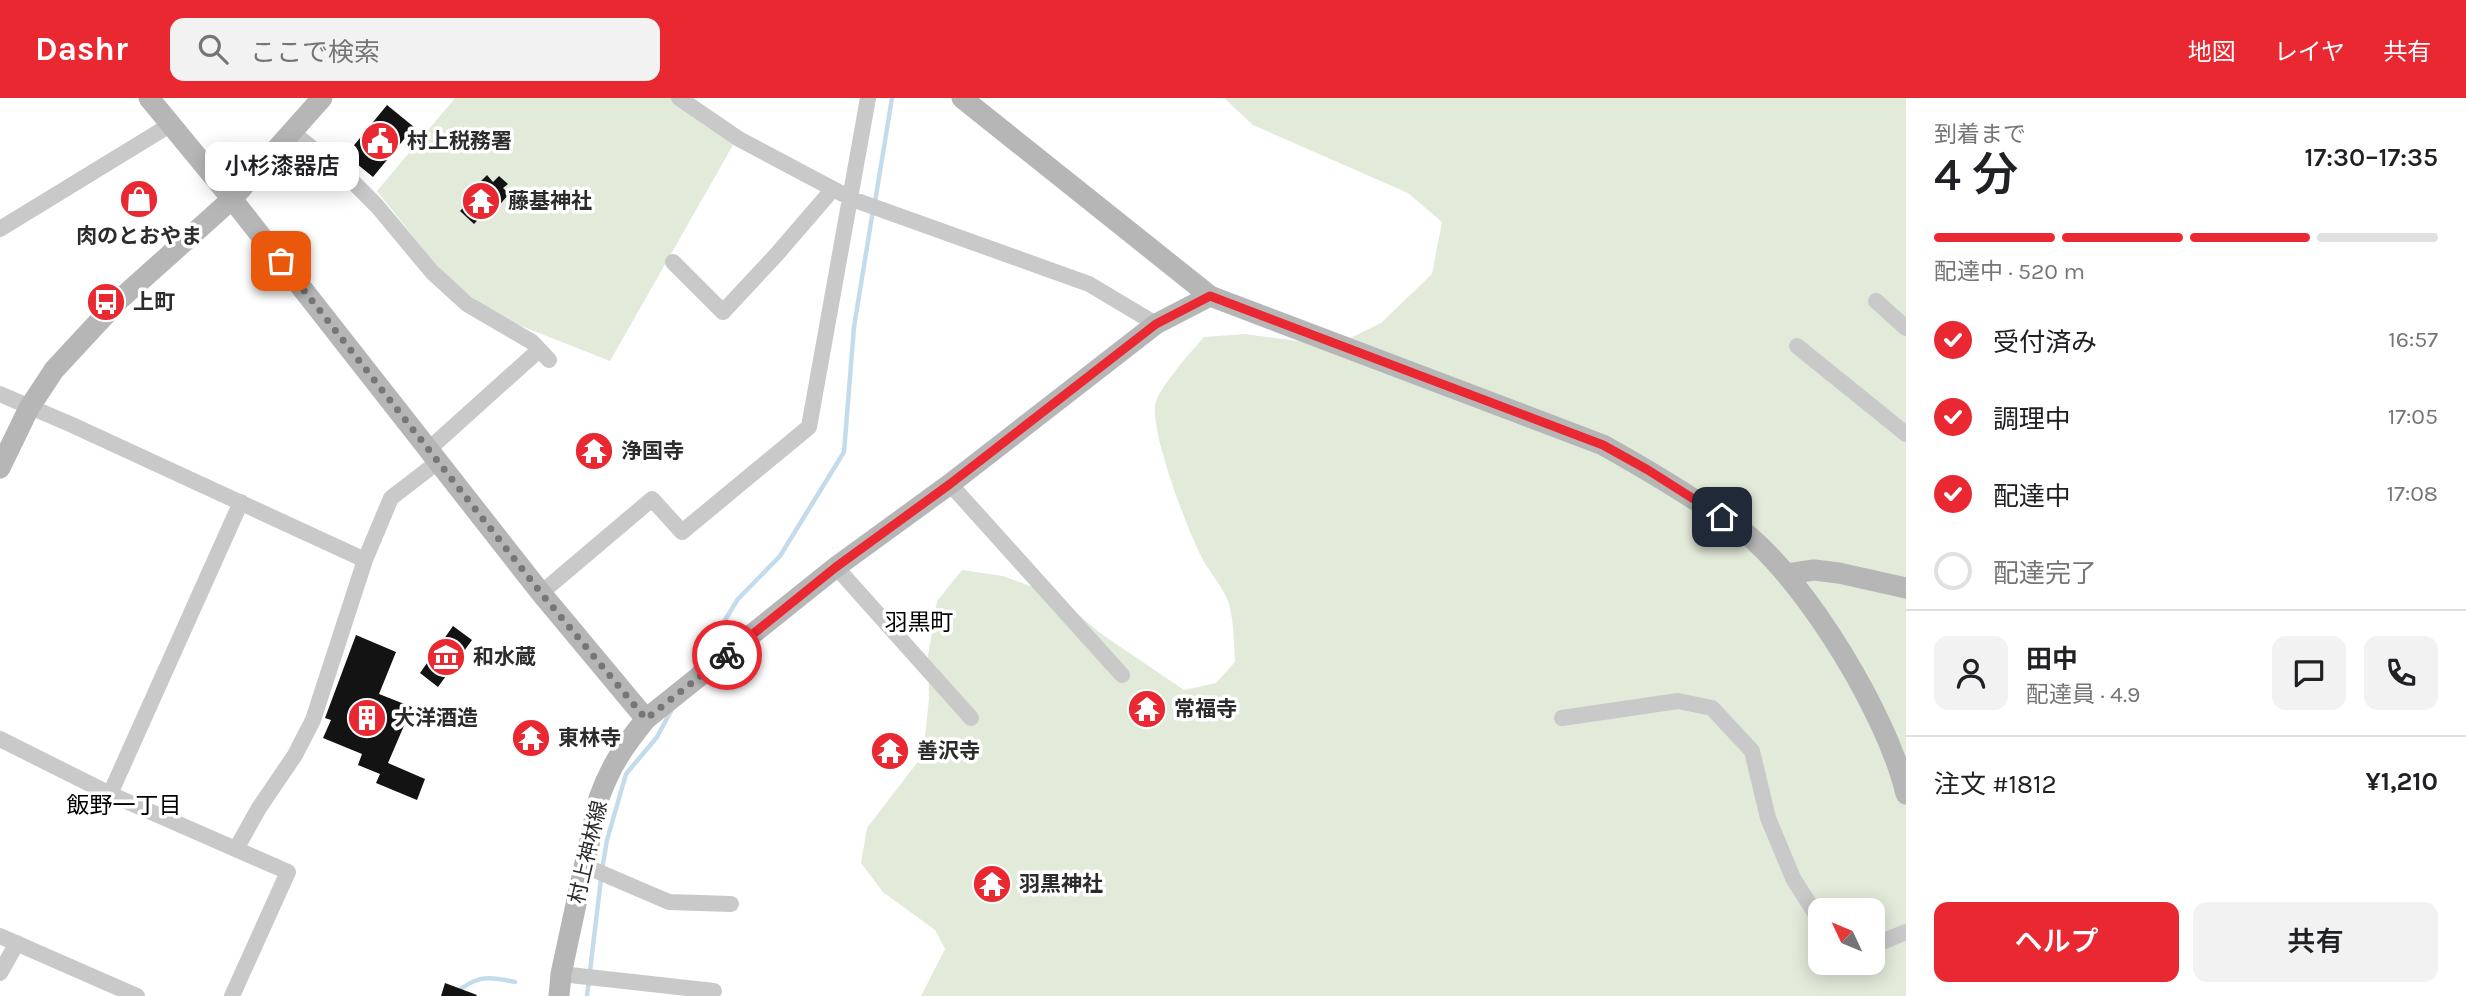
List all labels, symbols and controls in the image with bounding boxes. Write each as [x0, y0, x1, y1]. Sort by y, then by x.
search box [170, 18, 660, 81]
text: Dashr [35, 30, 128, 68]
icon: search [194, 30, 232, 68]
text: ここで検索 [250, 37, 380, 68]
text: 地図 [2188, 38, 2236, 66]
text: レイヤ [2274, 38, 2345, 66]
text: 共有 [2383, 38, 2431, 66]
public building icon: 村上税務署 [359, 120, 401, 162]
text: 到着まで [1934, 121, 2026, 148]
place label: 村上税務署 [407, 129, 512, 153]
callout: 小杉漆器店 [204, 142, 358, 191]
text: 17:30–17:35 [2305, 142, 2438, 173]
text: 4 分 [1934, 148, 2018, 202]
text: 小杉漆器店 [225, 153, 340, 180]
shop icon: 肉のとおやま [118, 178, 160, 220]
temple icon: 藤基神社 [460, 180, 502, 222]
place label: 藤基神社 [508, 189, 592, 213]
place label: 肉のとおやま [76, 224, 202, 248]
pin [251, 231, 311, 291]
icon: bag [262, 242, 300, 280]
text: 配達中 · 520 m [1934, 258, 2085, 285]
bus stop icon: 上町 [85, 281, 127, 323]
place label: 上町 [133, 290, 175, 314]
icon: check [1934, 321, 1972, 359]
text: 16:57 [2388, 326, 2438, 353]
text: 受付済み [1993, 327, 2097, 358]
icon: check [1934, 398, 1972, 436]
text: 17:05 [2388, 403, 2438, 430]
text: 調理中 [1993, 404, 2071, 435]
temple icon: 浄国寺 [573, 430, 615, 472]
place label: 浄国寺 [621, 439, 684, 463]
icon: check [1934, 475, 1972, 513]
text: 17:08 [2387, 480, 2438, 507]
text: 配達中 [1993, 481, 2071, 512]
pin [1692, 487, 1752, 547]
icon: home [1703, 498, 1741, 536]
text: 配達完了 [1993, 558, 2097, 589]
district label: 羽黒町 [885, 609, 954, 636]
courier [692, 620, 762, 690]
museum icon: 和水蔵 [425, 636, 467, 678]
icon: bike [708, 636, 746, 674]
button: person [1934, 636, 2008, 710]
button: chat [2272, 636, 2346, 710]
button: phone [2364, 636, 2438, 710]
text: 田中 [2026, 644, 2078, 675]
place label: 和水蔵 [473, 645, 536, 669]
text: 配達員 · 4.9 [2026, 681, 2140, 708]
temple icon: 常福寺 [1126, 688, 1168, 730]
building icon: 大洋酒造 [346, 697, 388, 739]
place label: 常福寺 [1174, 697, 1237, 721]
place label: 大洋酒造 [394, 706, 478, 730]
temple icon: 東林寺 [510, 717, 552, 759]
place label: 東林寺 [558, 726, 621, 750]
temple icon: 善沢寺 [869, 730, 911, 772]
place label: 善沢寺 [917, 739, 980, 763]
text: ¥1,210 [2365, 766, 2438, 797]
text: 注文 #1812 [1934, 769, 2057, 800]
district label: 飯野一丁目 [67, 792, 182, 819]
street label: 村上神林線 [564, 798, 612, 906]
temple icon: 羽黒神社 [971, 863, 1013, 905]
place label: 羽黒神社 [1019, 872, 1103, 896]
north arrow [1808, 898, 1885, 975]
map controls [1808, 898, 1885, 975]
button: ヘルプ [1934, 902, 2179, 982]
button: 共有 [2193, 902, 2438, 982]

